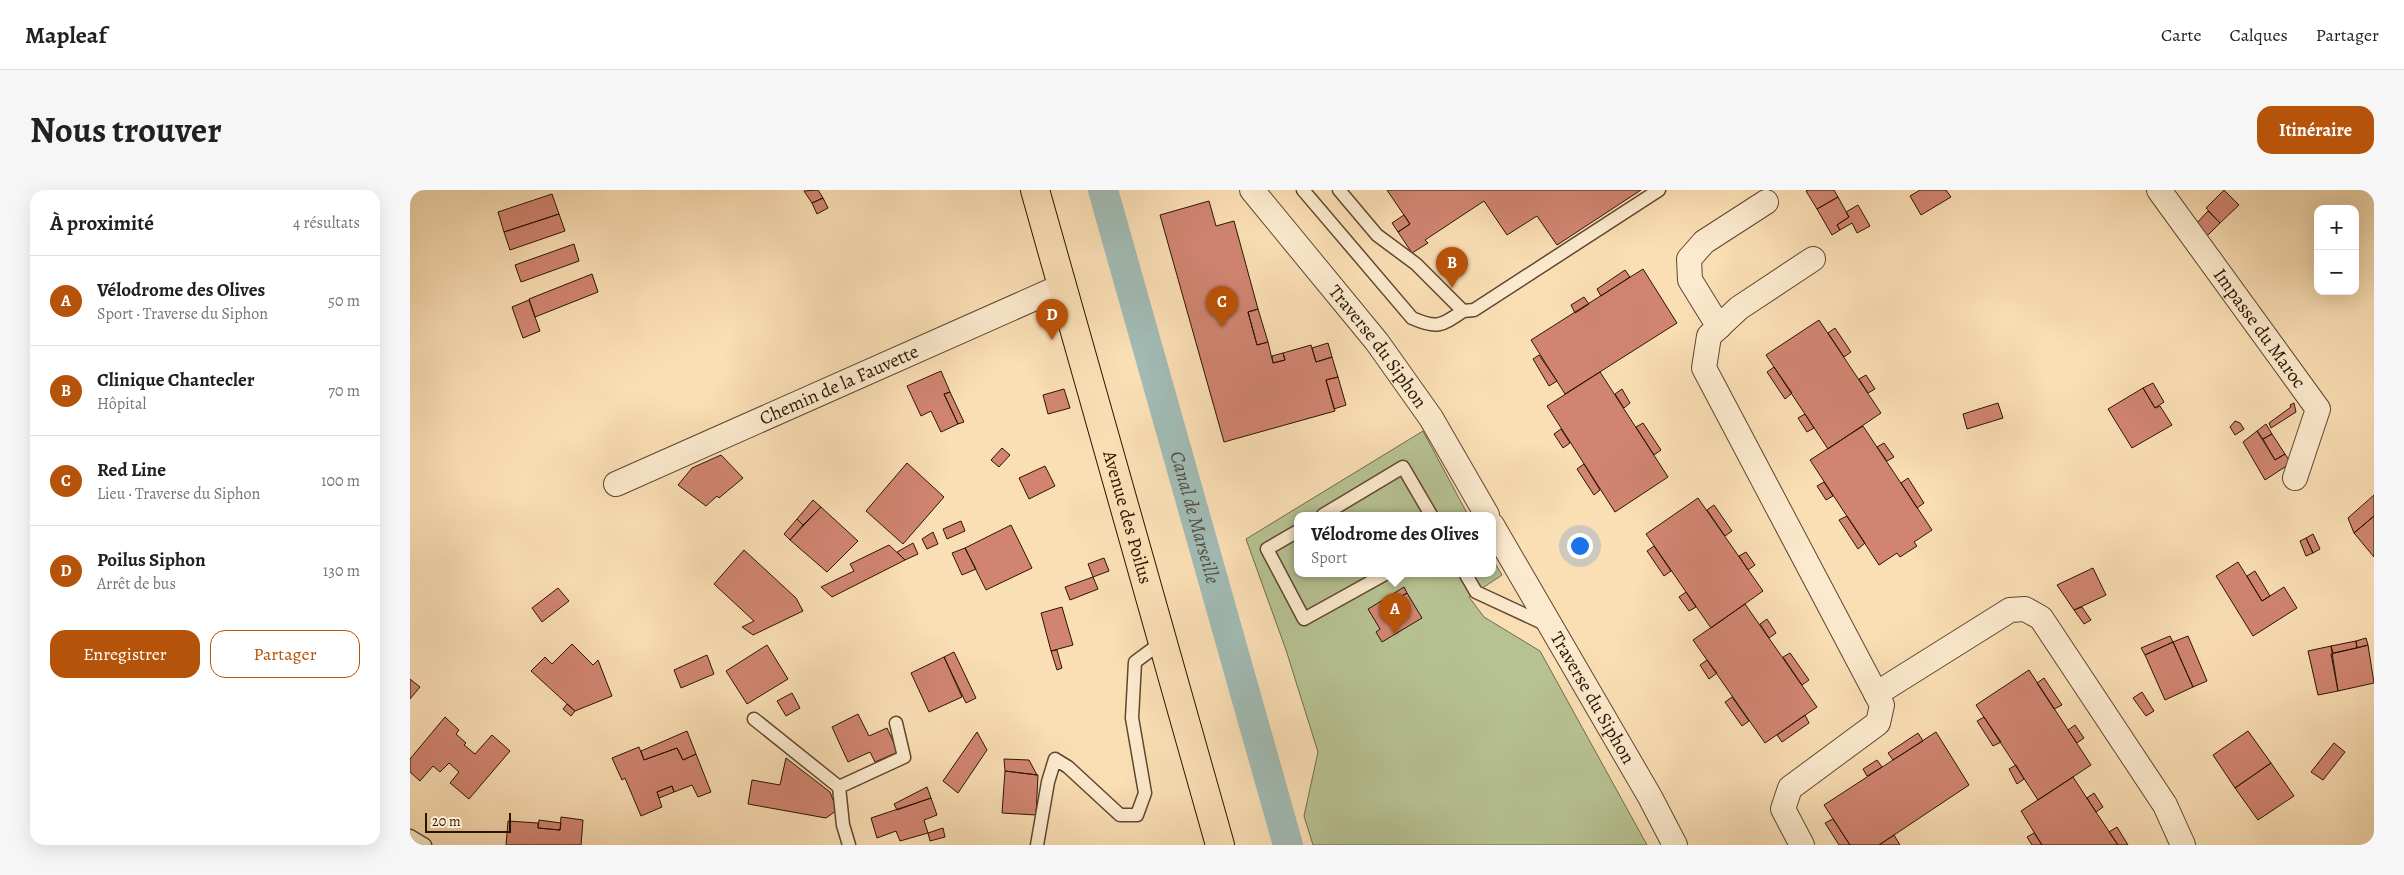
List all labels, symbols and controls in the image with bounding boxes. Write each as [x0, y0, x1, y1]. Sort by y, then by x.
text: Mapleaf [25, 19, 107, 51]
text: Carte [2161, 23, 2201, 47]
text: Calques [2229, 23, 2288, 47]
text: Partager [2316, 23, 2379, 47]
text: Nous trouver [30, 106, 222, 154]
button: Itinéraire [2257, 106, 2374, 154]
map controls [2314, 205, 2359, 295]
button: + [2314, 205, 2359, 250]
text: À proximité [50, 209, 154, 237]
text: 4 résultats [293, 212, 360, 234]
pin: B [1436, 247, 1468, 288]
button: − [2314, 250, 2359, 295]
street label: Impasse du Maroc [2207, 263, 2312, 394]
text: Vélodrome des Olives [97, 277, 265, 303]
street label: Traverse du Siphon [1322, 279, 1433, 414]
pin: C [1206, 286, 1238, 327]
text: A [61, 290, 71, 312]
text: 50 m [328, 290, 360, 312]
pin: D [1036, 299, 1068, 340]
text: Sport · Traverse du Siphon [97, 303, 268, 325]
street label: Chemin de la Fauvette [755, 338, 923, 432]
text: Clinique Chantecler [97, 367, 255, 393]
text: B [61, 380, 71, 402]
text: 70 m [328, 380, 360, 402]
text: Hôpital [97, 393, 146, 415]
street label: Avenue des Poilus [1096, 447, 1159, 587]
water label: Canal de Marseille [1164, 448, 1227, 587]
text: Red Line [97, 457, 166, 483]
text: C [61, 470, 71, 492]
text: 100 m [321, 470, 360, 492]
text: Lieu · Traverse du Siphon [97, 483, 260, 505]
popup [1294, 512, 1496, 577]
text: Vélodrome des Olives [1311, 521, 1479, 547]
your location [1567, 533, 1593, 559]
text: Poilus Siphon [97, 547, 206, 573]
text: Sport [1311, 547, 1347, 569]
text: D [60, 560, 72, 582]
text: 130 m [323, 560, 360, 582]
text: Arrêt de bus [97, 573, 176, 595]
pin: A [1379, 593, 1411, 634]
street label: Traverse du Siphon [1544, 627, 1641, 769]
button: Enregistrer [50, 630, 200, 678]
button: Partager [210, 630, 360, 678]
scale bar [425, 810, 511, 833]
text: 20 m [432, 812, 461, 831]

